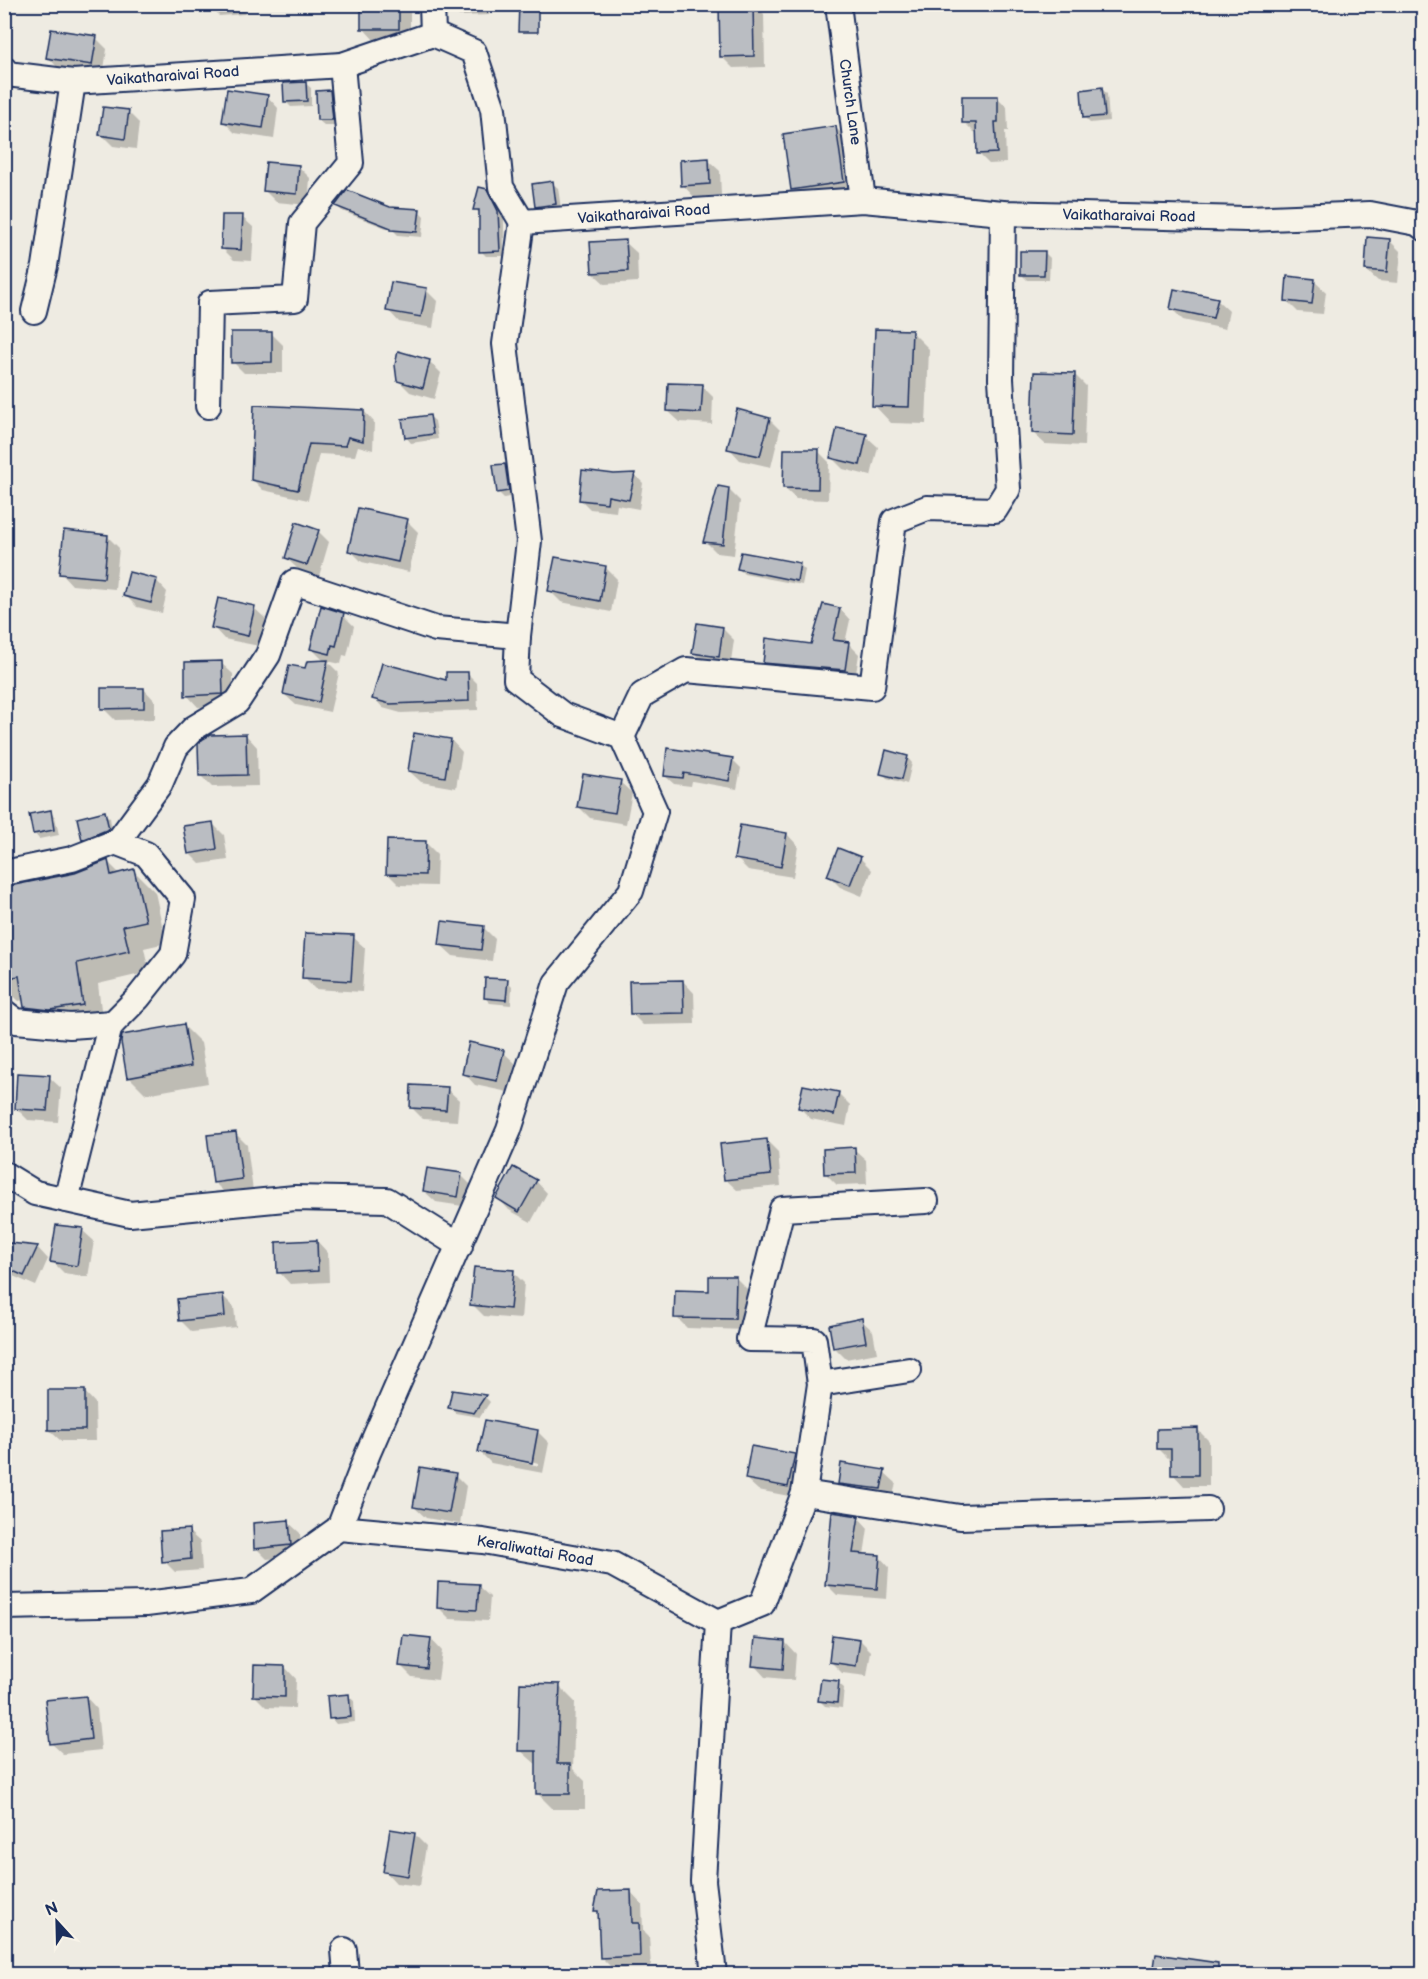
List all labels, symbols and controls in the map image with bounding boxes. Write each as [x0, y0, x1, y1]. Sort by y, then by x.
street label: Church Lane [835, 58, 865, 146]
street label: Vaikatharaivai Road [106, 62, 240, 90]
street label: Vaikatharaivai Road [577, 200, 711, 228]
street label: Vaikatharaivai Road [1062, 205, 1196, 227]
street label: Keraliwattai Road [475, 1531, 595, 1571]
north arrow [27, 1892, 87, 1952]
text: N [43, 1898, 61, 1921]

